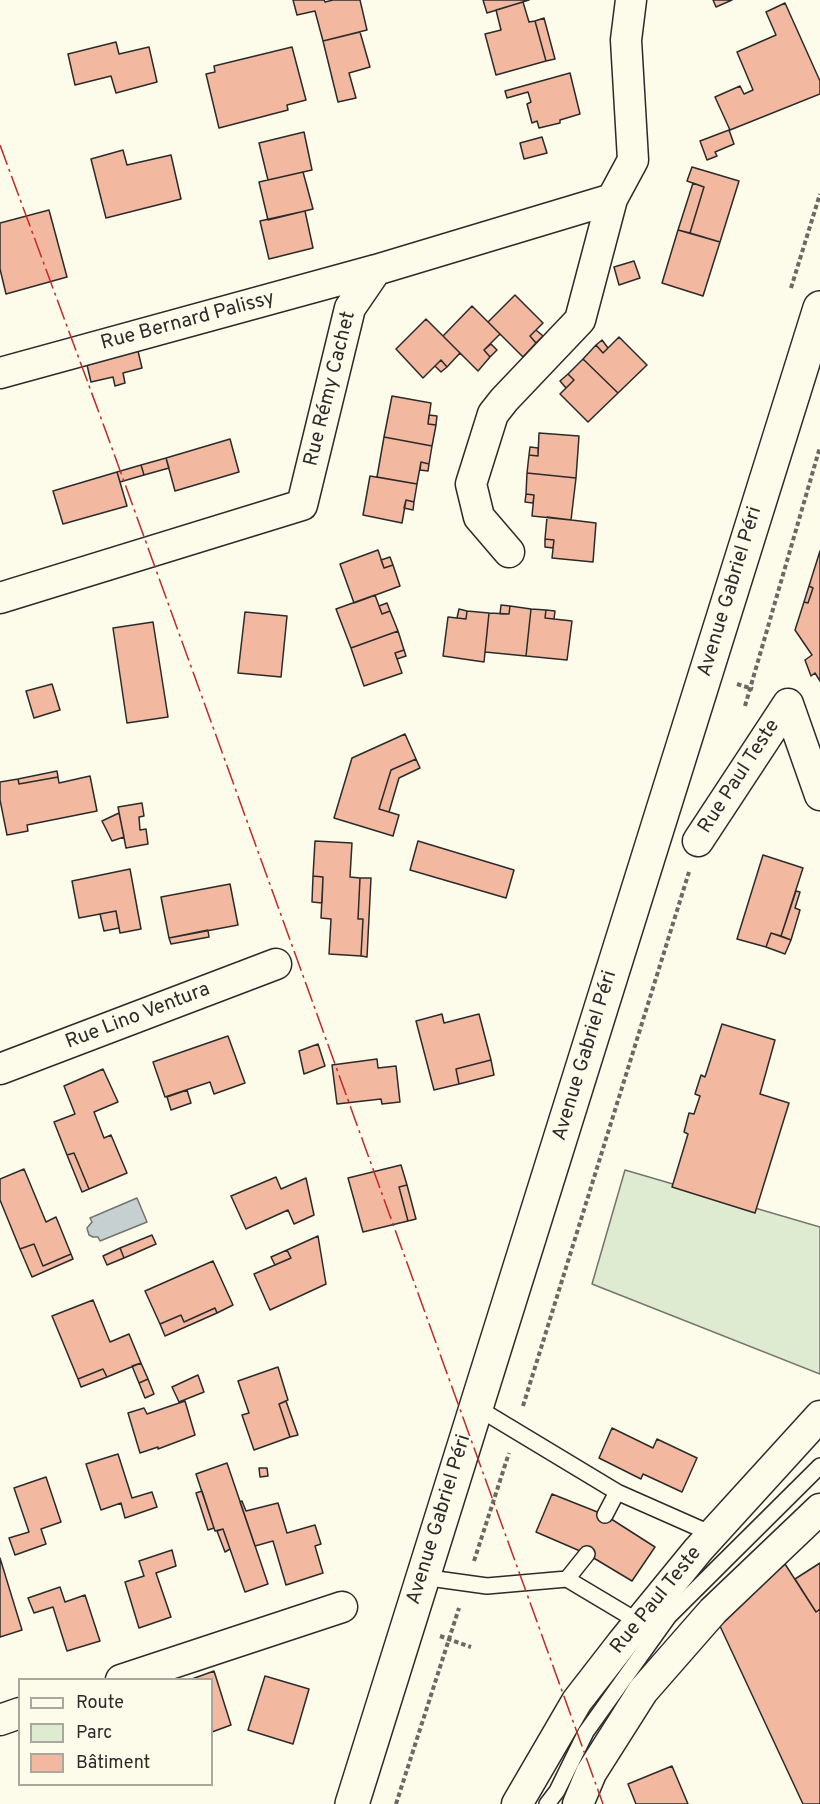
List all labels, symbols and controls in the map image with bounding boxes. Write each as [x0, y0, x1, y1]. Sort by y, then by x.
street label: Rue Bernard Palissy [98, 287, 278, 357]
street label: Rue Rémy Cachet [300, 309, 362, 469]
street label: Avenue Gabriel Péri [694, 504, 768, 680]
street label: Rue Paul Teste [694, 715, 786, 839]
street label: Avenue Gabriel Péri [549, 968, 623, 1144]
street label: Rue Lino Ventura [62, 978, 214, 1056]
street label: Avenue Gabriel Péri [403, 1432, 477, 1608]
street label: Rue Paul Teste [606, 1542, 708, 1660]
legend [18, 1678, 213, 1786]
text: Route [76, 1692, 124, 1715]
text: Parc [76, 1722, 112, 1745]
text: Bâtiment [76, 1752, 150, 1775]

